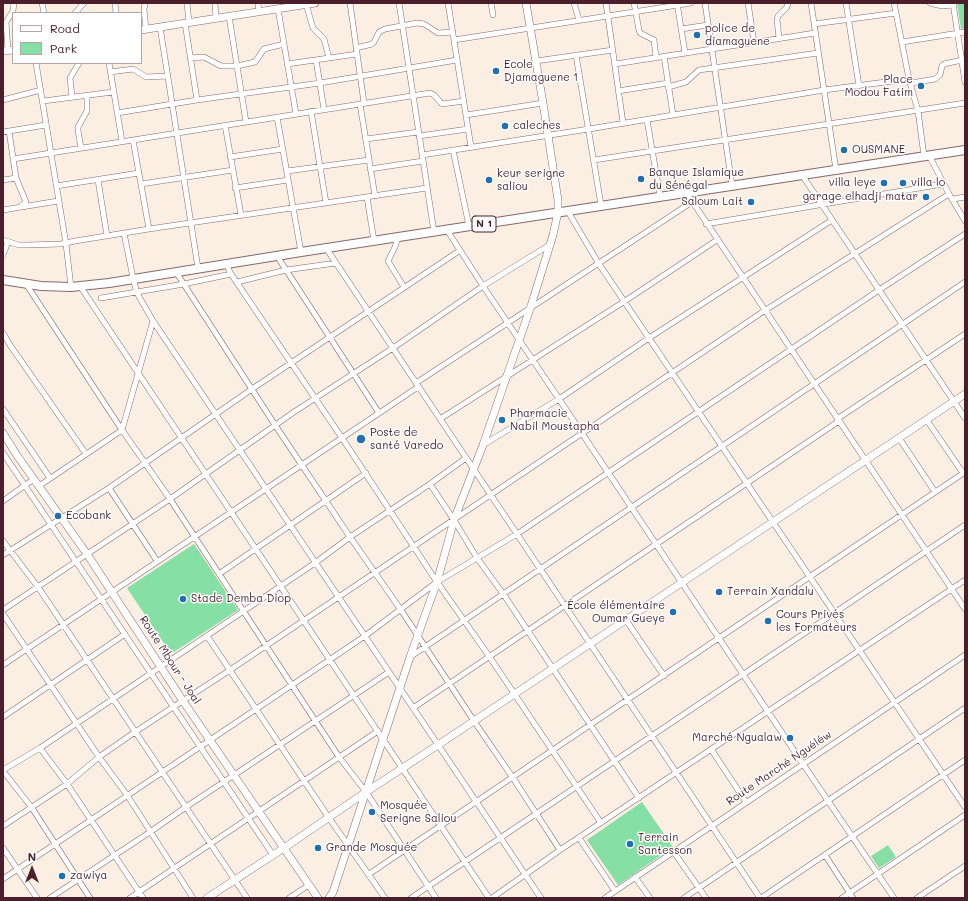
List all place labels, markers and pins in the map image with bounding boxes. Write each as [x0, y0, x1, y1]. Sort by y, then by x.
place label: police de diamaguene [705, 22, 770, 48]
marker: police de diamaguene [692, 30, 702, 40]
place label: Ecole Djamaguene 1 [504, 58, 578, 84]
marker: Ecole Djamaguene 1 [491, 66, 501, 76]
place label: Place Modou Fatim [845, 73, 913, 99]
marker: Place Modou Fatim [916, 81, 926, 91]
place label: caleches [513, 119, 561, 133]
marker: caleches [500, 121, 510, 131]
place label: OUSMANE [852, 143, 905, 157]
marker: OUSMANE [839, 145, 849, 155]
place label: Banque Islamique du Sénégal [649, 166, 744, 192]
place label: keur serigne saliou [497, 167, 565, 193]
marker: Banque Islamique du Sénégal [636, 174, 646, 184]
marker: keur serigne saliou [484, 175, 494, 185]
place label: villa leye [829, 176, 876, 190]
place label: villa lo [911, 176, 945, 190]
marker: villa leye [879, 178, 889, 188]
marker: villa lo [898, 178, 908, 188]
place label: garage elhadji matar [803, 190, 918, 204]
marker: garage elhadji matar [921, 192, 931, 202]
place label: Saloum Lait [682, 195, 743, 209]
marker: Saloum Lait [746, 197, 756, 207]
place label: Pharmacie Nabil Moustapha [510, 407, 600, 433]
marker: Pharmacie Nabil Moustapha [497, 415, 507, 425]
place label: Poste de santé Varedo [370, 426, 443, 452]
marker: Poste de santé Varedo [355, 433, 367, 445]
place label: Ecobank [66, 509, 111, 523]
marker: Ecobank [53, 511, 63, 521]
place label: Terrain Xandalu [727, 585, 814, 599]
marker: Terrain Xandalu [714, 587, 724, 597]
place label: Stade Demba Diop [191, 592, 291, 606]
marker: Stade Demba Diop [178, 594, 188, 604]
place label: École élémentaire Oumar Gueye [567, 599, 665, 625]
marker: École élémentaire Oumar Gueye [668, 607, 678, 617]
place label: Cours Privés les Formateurs [776, 608, 857, 634]
marker: Cours Privés les Formateurs [763, 616, 773, 626]
place label: Marché Ngualaw [692, 731, 782, 745]
marker: Marché Ngualaw [785, 733, 795, 743]
place label: Mosquée Serigne Saliou [380, 799, 456, 825]
marker: Mosquée Serigne Saliou [367, 807, 377, 817]
place label: Terrain Santesson [638, 831, 692, 857]
marker: Terrain Santesson [625, 839, 635, 849]
place label: Grande Mosquée [326, 841, 417, 855]
marker: Grande Mosquée [313, 843, 323, 853]
place label: zawiya [70, 869, 107, 883]
marker: zawiya [57, 871, 67, 881]

